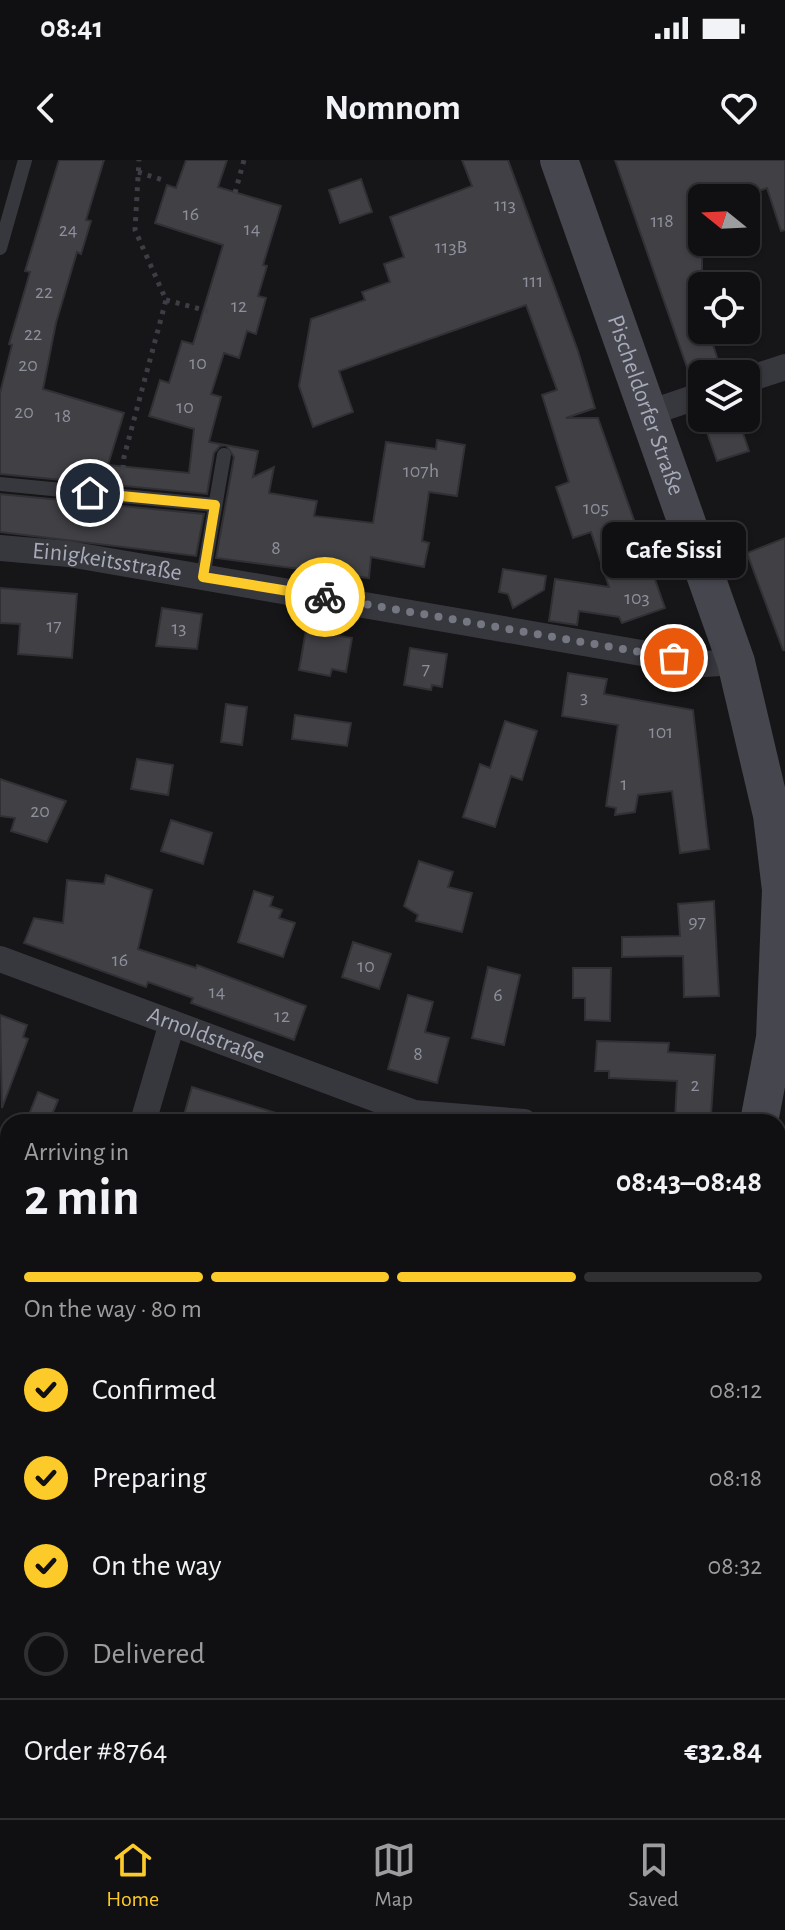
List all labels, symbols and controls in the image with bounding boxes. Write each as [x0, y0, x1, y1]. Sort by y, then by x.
text: 08:41 [40, 13, 103, 43]
icon: back [24, 86, 68, 130]
icon: heart [717, 86, 761, 130]
text: Nomnom [324, 90, 461, 126]
north arrow [688, 184, 760, 256]
map controls [688, 184, 760, 432]
house number: 113 [494, 195, 516, 215]
house number: 16 [183, 204, 199, 224]
house number: 118 [650, 211, 674, 231]
house number: 14 [244, 219, 260, 239]
house number: 24 [59, 220, 77, 240]
house number: 113B [435, 237, 467, 257]
house number: 111 [523, 271, 543, 291]
button: locate [688, 272, 760, 344]
house number: 22 [35, 282, 53, 302]
house number: 12 [231, 296, 247, 316]
street label: Pischeldorfer Straße [603, 312, 688, 498]
house number: 22 [24, 324, 42, 344]
house number: 10 [189, 353, 207, 373]
house number: 20 [18, 355, 38, 375]
button: layers [688, 360, 760, 432]
house number: 10 [176, 397, 194, 417]
house number: 20 [14, 402, 34, 422]
house number: 18 [55, 406, 71, 426]
pin [56, 459, 124, 527]
house number: 107h [403, 461, 439, 481]
icon: home [68, 471, 112, 515]
house number: 105 [583, 498, 609, 518]
callout: Cafe Sissi [602, 522, 746, 578]
text: Cafe Sissi [626, 537, 722, 563]
house number: 8 [271, 538, 281, 558]
street label: Einigkeitsstraße [31, 539, 184, 585]
courier [285, 557, 365, 637]
icon: bike [303, 575, 347, 619]
house number: 103 [624, 588, 650, 608]
house number: 17 [46, 616, 62, 636]
house number: 13 [171, 618, 187, 638]
pin [640, 624, 708, 692]
icon: bag [652, 636, 696, 680]
house number: 7 [422, 659, 430, 679]
house number: 3 [580, 687, 588, 707]
house number: 101 [649, 722, 673, 742]
house number: 1 [621, 774, 627, 794]
house number: 20 [30, 801, 50, 821]
house number: 97 [688, 912, 706, 932]
house number: 16 [112, 950, 128, 970]
house number: 10 [357, 956, 375, 976]
house number: 14 [209, 982, 225, 1002]
house number: 6 [493, 985, 503, 1005]
street label: Arnoldstraße [144, 1003, 268, 1068]
house number: 12 [274, 1006, 290, 1026]
house number: 8 [413, 1044, 423, 1064]
house number: 2 [690, 1075, 700, 1095]
text: Arriving in [24, 1139, 129, 1165]
text: 08:43–08:48 [616, 1167, 762, 1197]
text: 2 min [24, 1172, 139, 1224]
text: On the way · 80 m [24, 1296, 202, 1322]
icon: check [24, 1368, 68, 1412]
text: Confirmed [92, 1375, 216, 1405]
text: 08:12 [709, 1377, 762, 1403]
icon: check [24, 1456, 68, 1500]
text: Preparing [92, 1463, 207, 1493]
text: 08:18 [709, 1465, 762, 1491]
icon: check [24, 1544, 68, 1588]
text: On the way [92, 1551, 221, 1581]
text: 08:32 [707, 1553, 762, 1579]
text: Delivered [92, 1639, 205, 1669]
text: Order #8764 [24, 1736, 167, 1766]
text: €32.84 [684, 1736, 762, 1766]
tab: Home [106, 1838, 159, 1912]
tab: Map [372, 1838, 416, 1912]
tab: Saved [628, 1838, 679, 1912]

